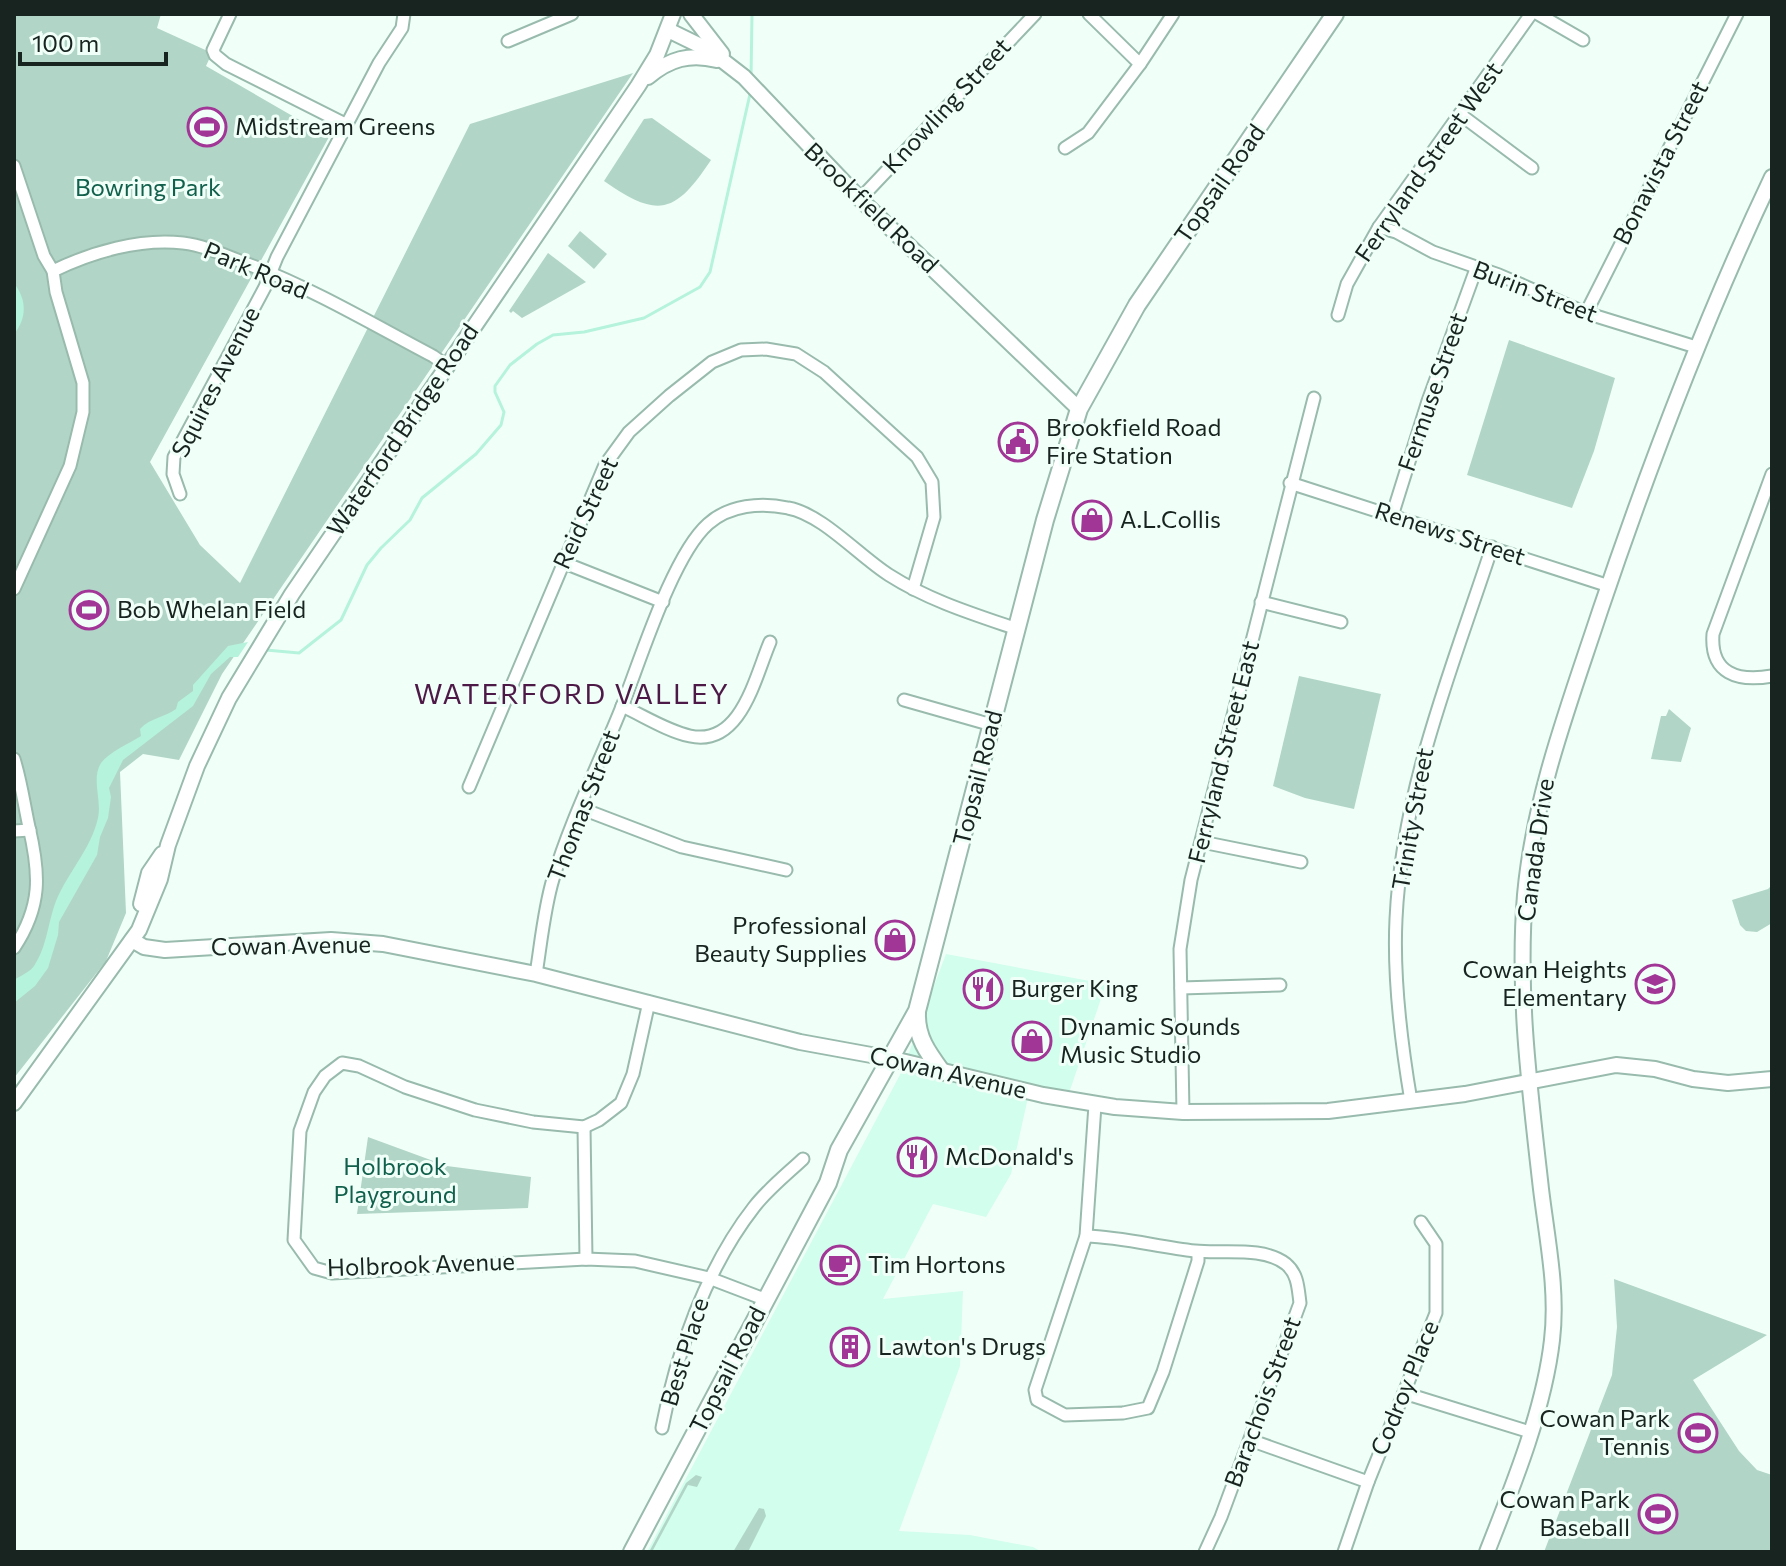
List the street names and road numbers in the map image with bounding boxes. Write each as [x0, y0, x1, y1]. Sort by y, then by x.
street label: Knowling Street [876, 31, 1016, 179]
street label: Ferryland Street West [1348, 56, 1508, 267]
street label: Bonavista Street [1606, 75, 1714, 249]
street label: Topsail Road [1167, 118, 1270, 248]
street label: Brookfield Road [799, 136, 945, 278]
street label: Park Road [200, 235, 313, 305]
street label: Burin Street [1469, 254, 1602, 328]
street label: Squires Avenue [164, 301, 265, 461]
street label: Fermuse Street [1391, 308, 1472, 475]
street label: Waterford Bridge Road [320, 318, 484, 541]
street label: Reid Street [546, 452, 623, 573]
street label: Renews Street [1372, 495, 1530, 571]
street label: Ferryland Street East [1181, 637, 1264, 866]
street label: Topsail Road [946, 707, 1007, 848]
street label: Thomas Street [540, 725, 625, 885]
street label: Trinity Street [1385, 745, 1438, 892]
street label: Canada Drive [1510, 776, 1559, 923]
street label: Cowan Avenue [211, 929, 371, 960]
street label: Cowan Avenue [867, 1039, 1030, 1104]
street label: Holbrook Avenue [326, 1246, 515, 1281]
street label: Best Place [653, 1294, 714, 1409]
street label: Topsail Road [682, 1301, 771, 1437]
street label: Barachois Street [1217, 1312, 1306, 1491]
street label: Codroy Place [1363, 1316, 1444, 1459]

